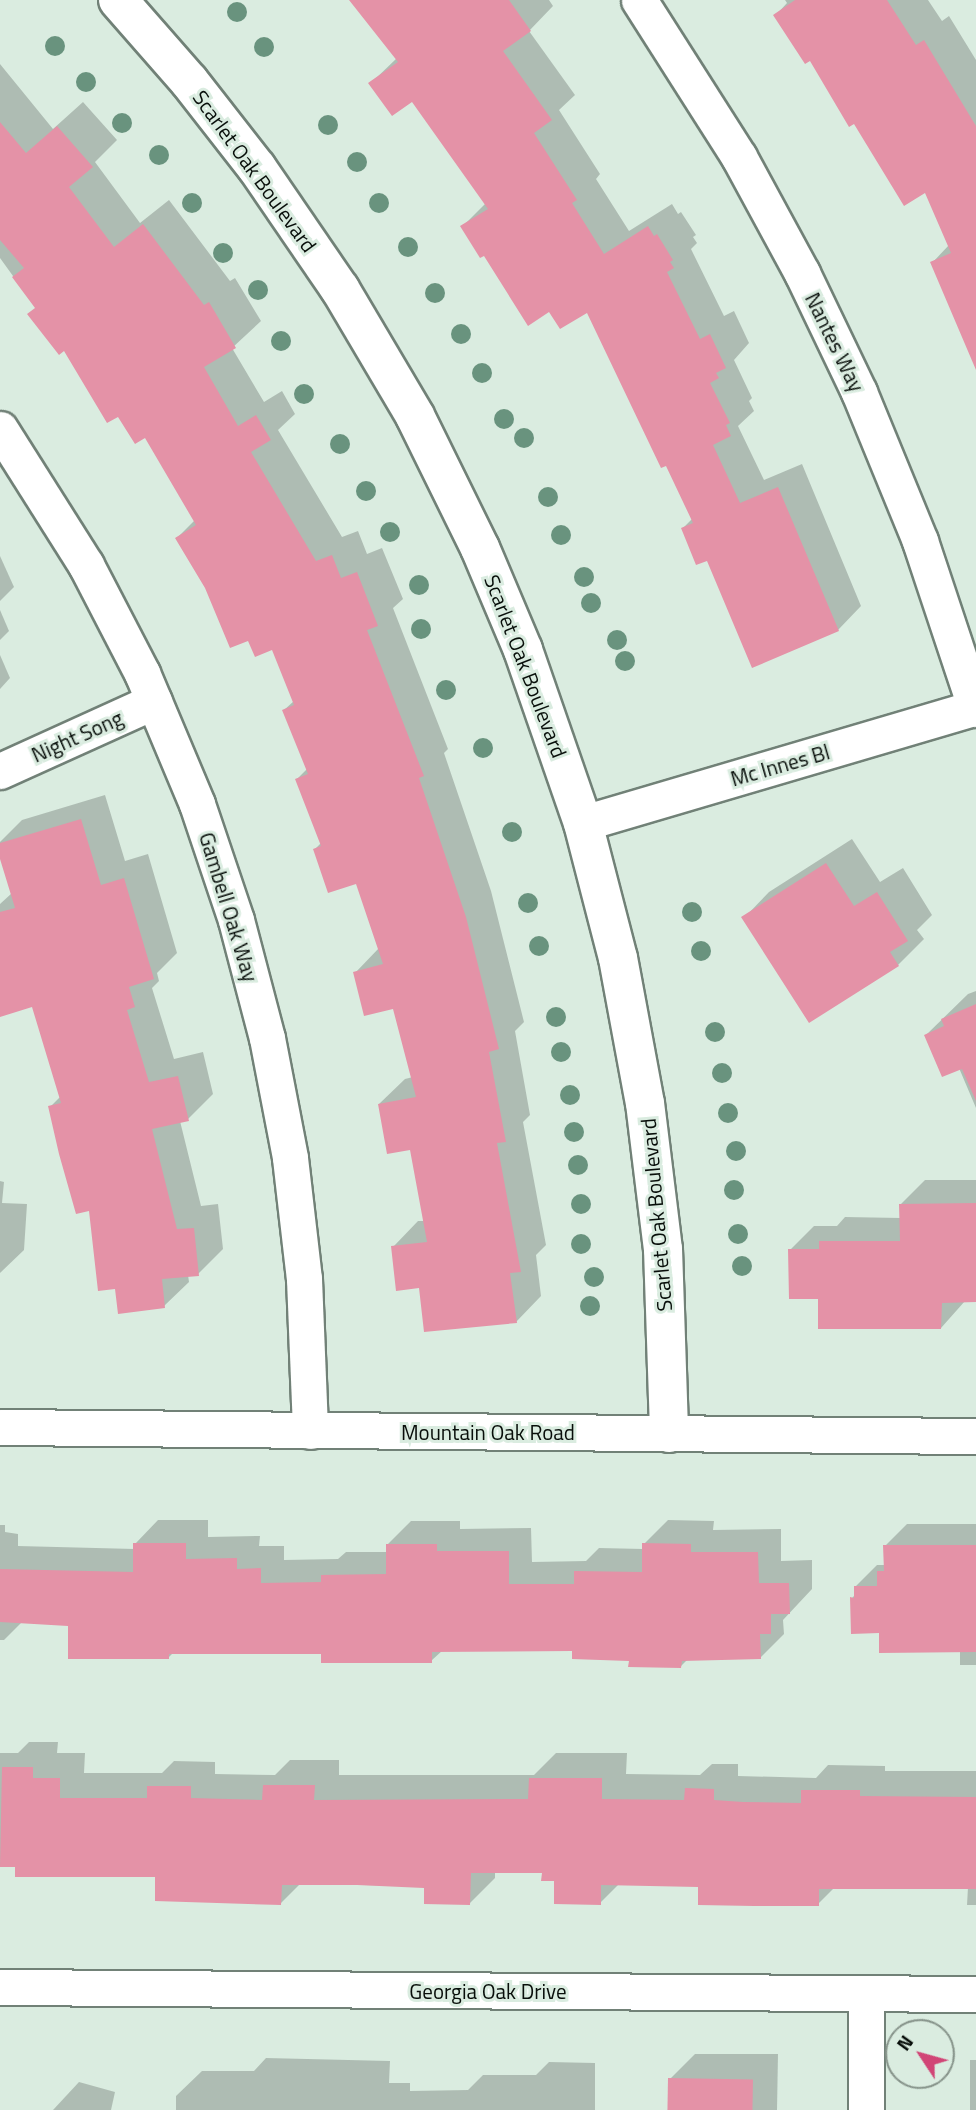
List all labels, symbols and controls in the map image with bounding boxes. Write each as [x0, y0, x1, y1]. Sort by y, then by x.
street label: Scarlet Oak Boulevard [188, 85, 322, 257]
street label: Nantes Way [800, 288, 870, 396]
street label: Scarlet Oak Boulevard [480, 571, 572, 761]
street label: Night Song [27, 705, 127, 767]
street label: Mc Innes Bl [728, 739, 832, 791]
street label: Gambell Oak Way [194, 829, 264, 985]
street label: Scarlet Oak Boulevard [635, 1117, 677, 1313]
street label: Mountain Oak Road [401, 1419, 575, 1445]
street label: Georgia Oak Drive [409, 1978, 567, 2004]
north arrow [885, 2019, 955, 2089]
text: N [889, 2029, 920, 2056]

